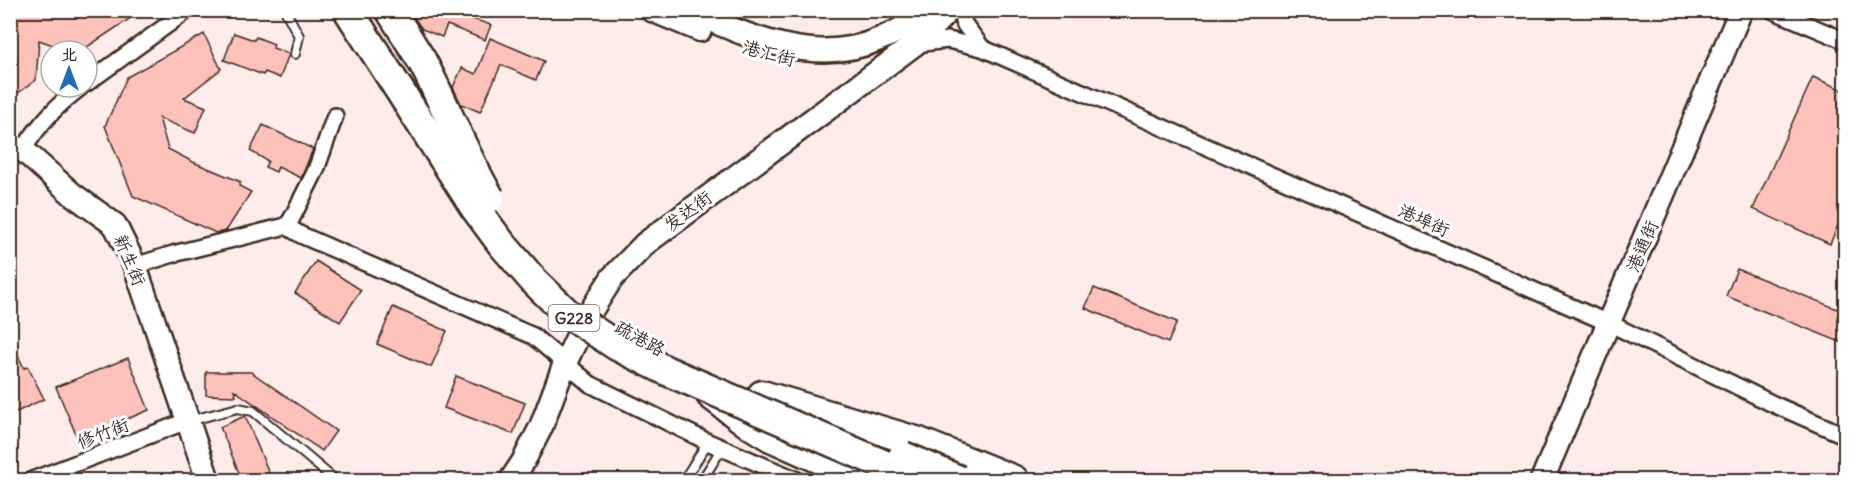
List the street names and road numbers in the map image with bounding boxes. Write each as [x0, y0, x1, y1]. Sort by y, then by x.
street label: 港汇街 [740, 35, 798, 71]
street label: 发达街 [660, 186, 716, 236]
street label: 港埠街 [1395, 199, 1453, 241]
street label: 港通街 [1621, 217, 1663, 275]
street label: 新生街 [109, 231, 151, 289]
road number: G228 [548, 305, 600, 331]
street label: 疏港路 [611, 315, 669, 361]
street label: 修竹街 [74, 413, 132, 453]

